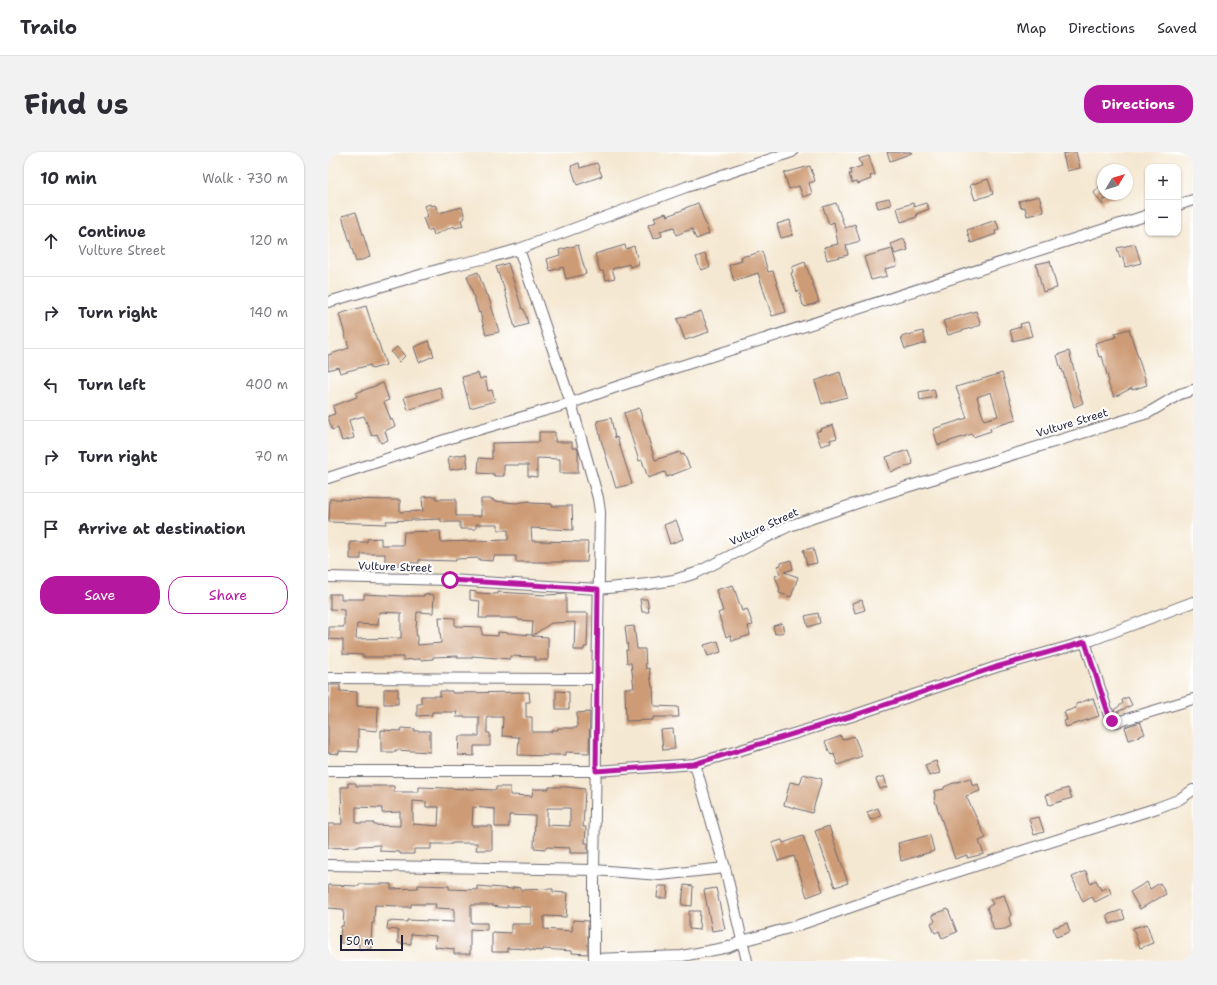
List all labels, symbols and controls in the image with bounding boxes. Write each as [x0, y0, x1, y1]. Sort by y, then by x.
text: Trailo [20, 15, 77, 40]
text: Map [1017, 19, 1047, 37]
text: Directions [1069, 19, 1135, 37]
text: Saved [1157, 19, 1197, 37]
text: Find us [24, 85, 129, 123]
button: Directions [1084, 85, 1193, 123]
north arrow [1097, 164, 1133, 200]
map controls [1145, 164, 1181, 236]
button: + [1145, 164, 1181, 200]
text: 10 min [40, 167, 97, 189]
text: Walk · 730 m [202, 170, 288, 187]
button: − [1145, 200, 1181, 236]
text: Continue [78, 222, 146, 242]
icon: ahead [40, 230, 62, 252]
text: 120 m [250, 232, 288, 249]
text: Vulture Street [78, 242, 166, 259]
icon: right [40, 302, 62, 324]
text: Turn right [78, 303, 158, 323]
text: 140 m [249, 304, 288, 321]
icon: left [40, 374, 62, 396]
text: Turn left [78, 375, 146, 395]
text: 400 m [245, 376, 288, 393]
street label: Vulture Street [1034, 405, 1110, 441]
icon: right [40, 446, 62, 468]
text: Turn right [78, 447, 158, 467]
text: 70 m [254, 448, 288, 465]
street label: Vulture Street [727, 504, 801, 549]
icon: arrive [40, 518, 62, 540]
text: Arrive at destination [78, 519, 246, 539]
street label: Vulture Street [358, 558, 433, 576]
route start [441, 571, 459, 589]
button: Save [40, 576, 160, 614]
button: Share [168, 576, 288, 614]
route end [1103, 712, 1121, 730]
scale bar [340, 933, 403, 952]
text: 50 m [346, 934, 374, 949]

